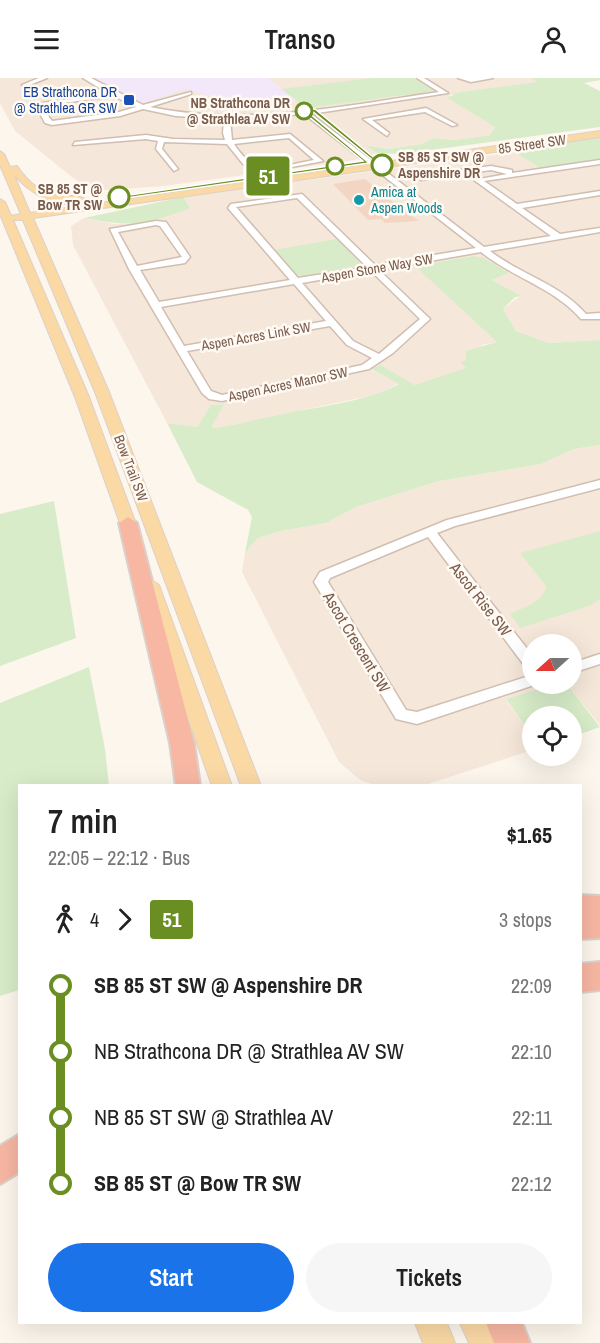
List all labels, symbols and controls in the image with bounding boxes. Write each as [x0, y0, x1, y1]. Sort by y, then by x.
text: Transo [264, 21, 336, 57]
icon: menu [30, 23, 63, 56]
icon: person [537, 23, 570, 56]
place label: EB Strathcona DR @ Strathlea GR SW [14, 83, 117, 117]
marker: EB Strathcona DR @ Strathlea GR SW [122, 93, 136, 107]
place label: NB Strathcona DR @ Strathlea AV SW [187, 94, 291, 128]
marker: NB Strathcona DR @ Strathlea AV SW [295, 102, 313, 120]
street label: 85 Street SW [497, 130, 567, 158]
place label: SB 85 ST SW @ Aspenshire DR [398, 148, 484, 182]
marker: SB 85 ST SW @ Aspenshire DR [371, 154, 393, 176]
line badge: 51 [241, 156, 295, 196]
unlabelled marker [326, 157, 344, 175]
text: 51 [258, 162, 278, 191]
place label: SB 85 ST @ Bow TR SW [38, 180, 102, 214]
place label: Amica at Aspen Woods [370, 183, 443, 217]
marker: SB 85 ST @ Bow TR SW [108, 186, 130, 208]
marker: Amica at Aspen Woods [352, 193, 366, 207]
street label: Aspen Stone Way SW [319, 249, 434, 287]
street label: Aspen Acres Link SW [199, 317, 312, 355]
street label: Aspen Acres Manor SW [226, 362, 350, 406]
street label: Bow Trail SW [110, 432, 152, 504]
street label: Ascot Rise SW [445, 557, 517, 641]
street label: Ascot Crescent SW [318, 587, 396, 697]
north arrow [522, 634, 582, 694]
map controls [522, 634, 582, 766]
button: locate [522, 706, 582, 766]
text: 7 min [48, 799, 118, 843]
text: $1.65 [507, 820, 552, 850]
text: 22:05 – 22:12 · Bus [48, 844, 190, 871]
icon: walk [48, 903, 81, 936]
icon: forward [108, 903, 141, 936]
text: 51 [162, 905, 181, 934]
text: 4 [90, 906, 99, 933]
text: 3 stops [499, 906, 552, 933]
text: SB 85 ST SW @ Aspenshire DR [94, 970, 363, 1000]
text: 22:09 [511, 972, 552, 999]
text: NB Strathcona DR @ Strathlea AV SW [94, 1036, 404, 1066]
text: 22:10 [511, 1038, 552, 1065]
text: NB 85 ST SW @ Strathlea AV [94, 1102, 333, 1132]
text: 22:11 [512, 1104, 552, 1131]
text: SB 85 ST @ Bow TR SW [94, 1168, 301, 1198]
text: 22:12 [511, 1170, 552, 1197]
button: Start [48, 1243, 294, 1312]
button: Tickets [306, 1243, 552, 1312]

